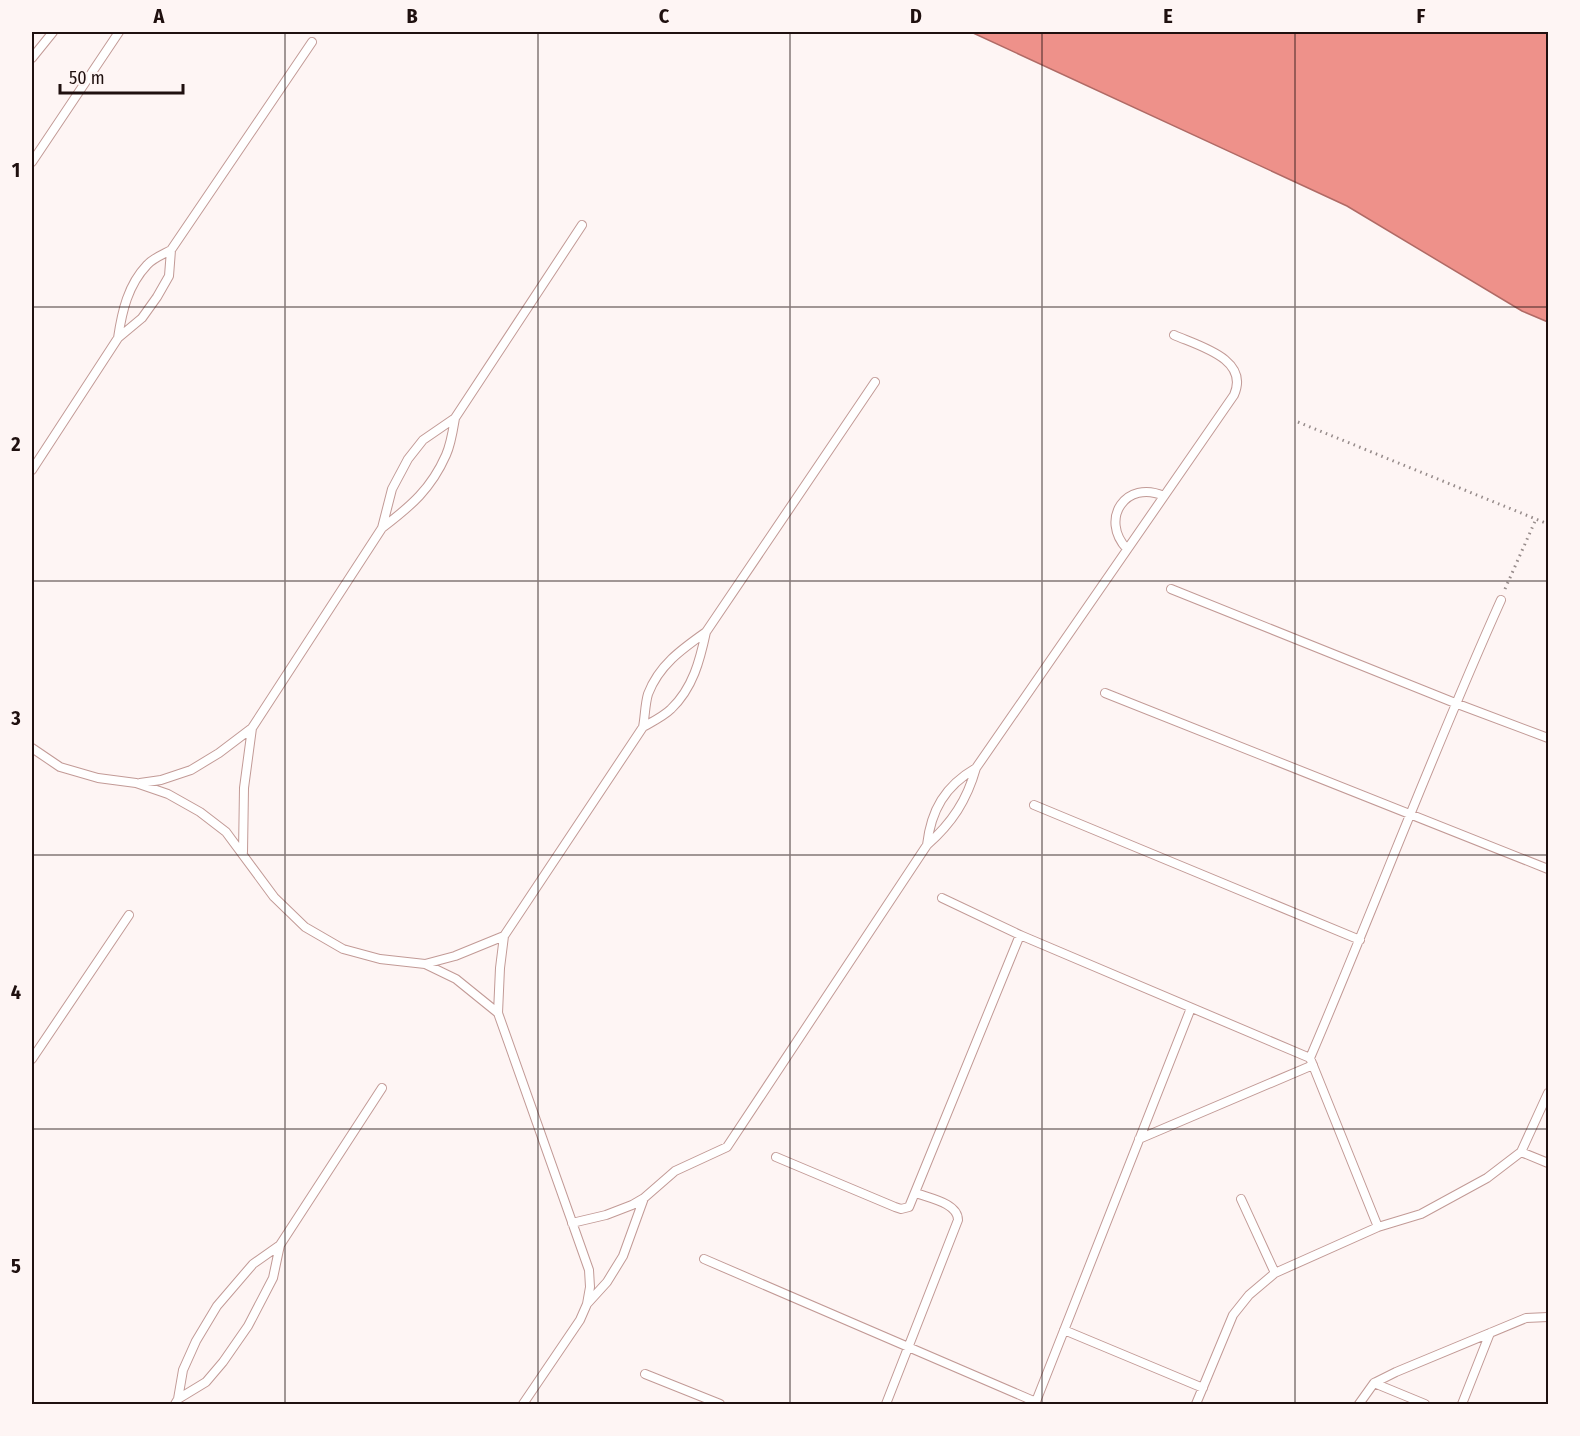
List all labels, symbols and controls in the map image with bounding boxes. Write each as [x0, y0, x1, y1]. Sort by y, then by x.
text: A [153, 4, 166, 28]
text: B [406, 4, 418, 28]
text: C [659, 4, 670, 28]
text: D [910, 4, 922, 28]
text: E [1163, 4, 1173, 28]
text: F [1417, 4, 1426, 28]
scale bar [60, 57, 183, 95]
text: 50 m [69, 67, 105, 89]
text: 1 [12, 158, 20, 182]
text: 2 [10, 432, 21, 456]
text: 3 [10, 706, 21, 730]
text: 4 [11, 980, 21, 1004]
text: 5 [11, 1254, 21, 1278]

